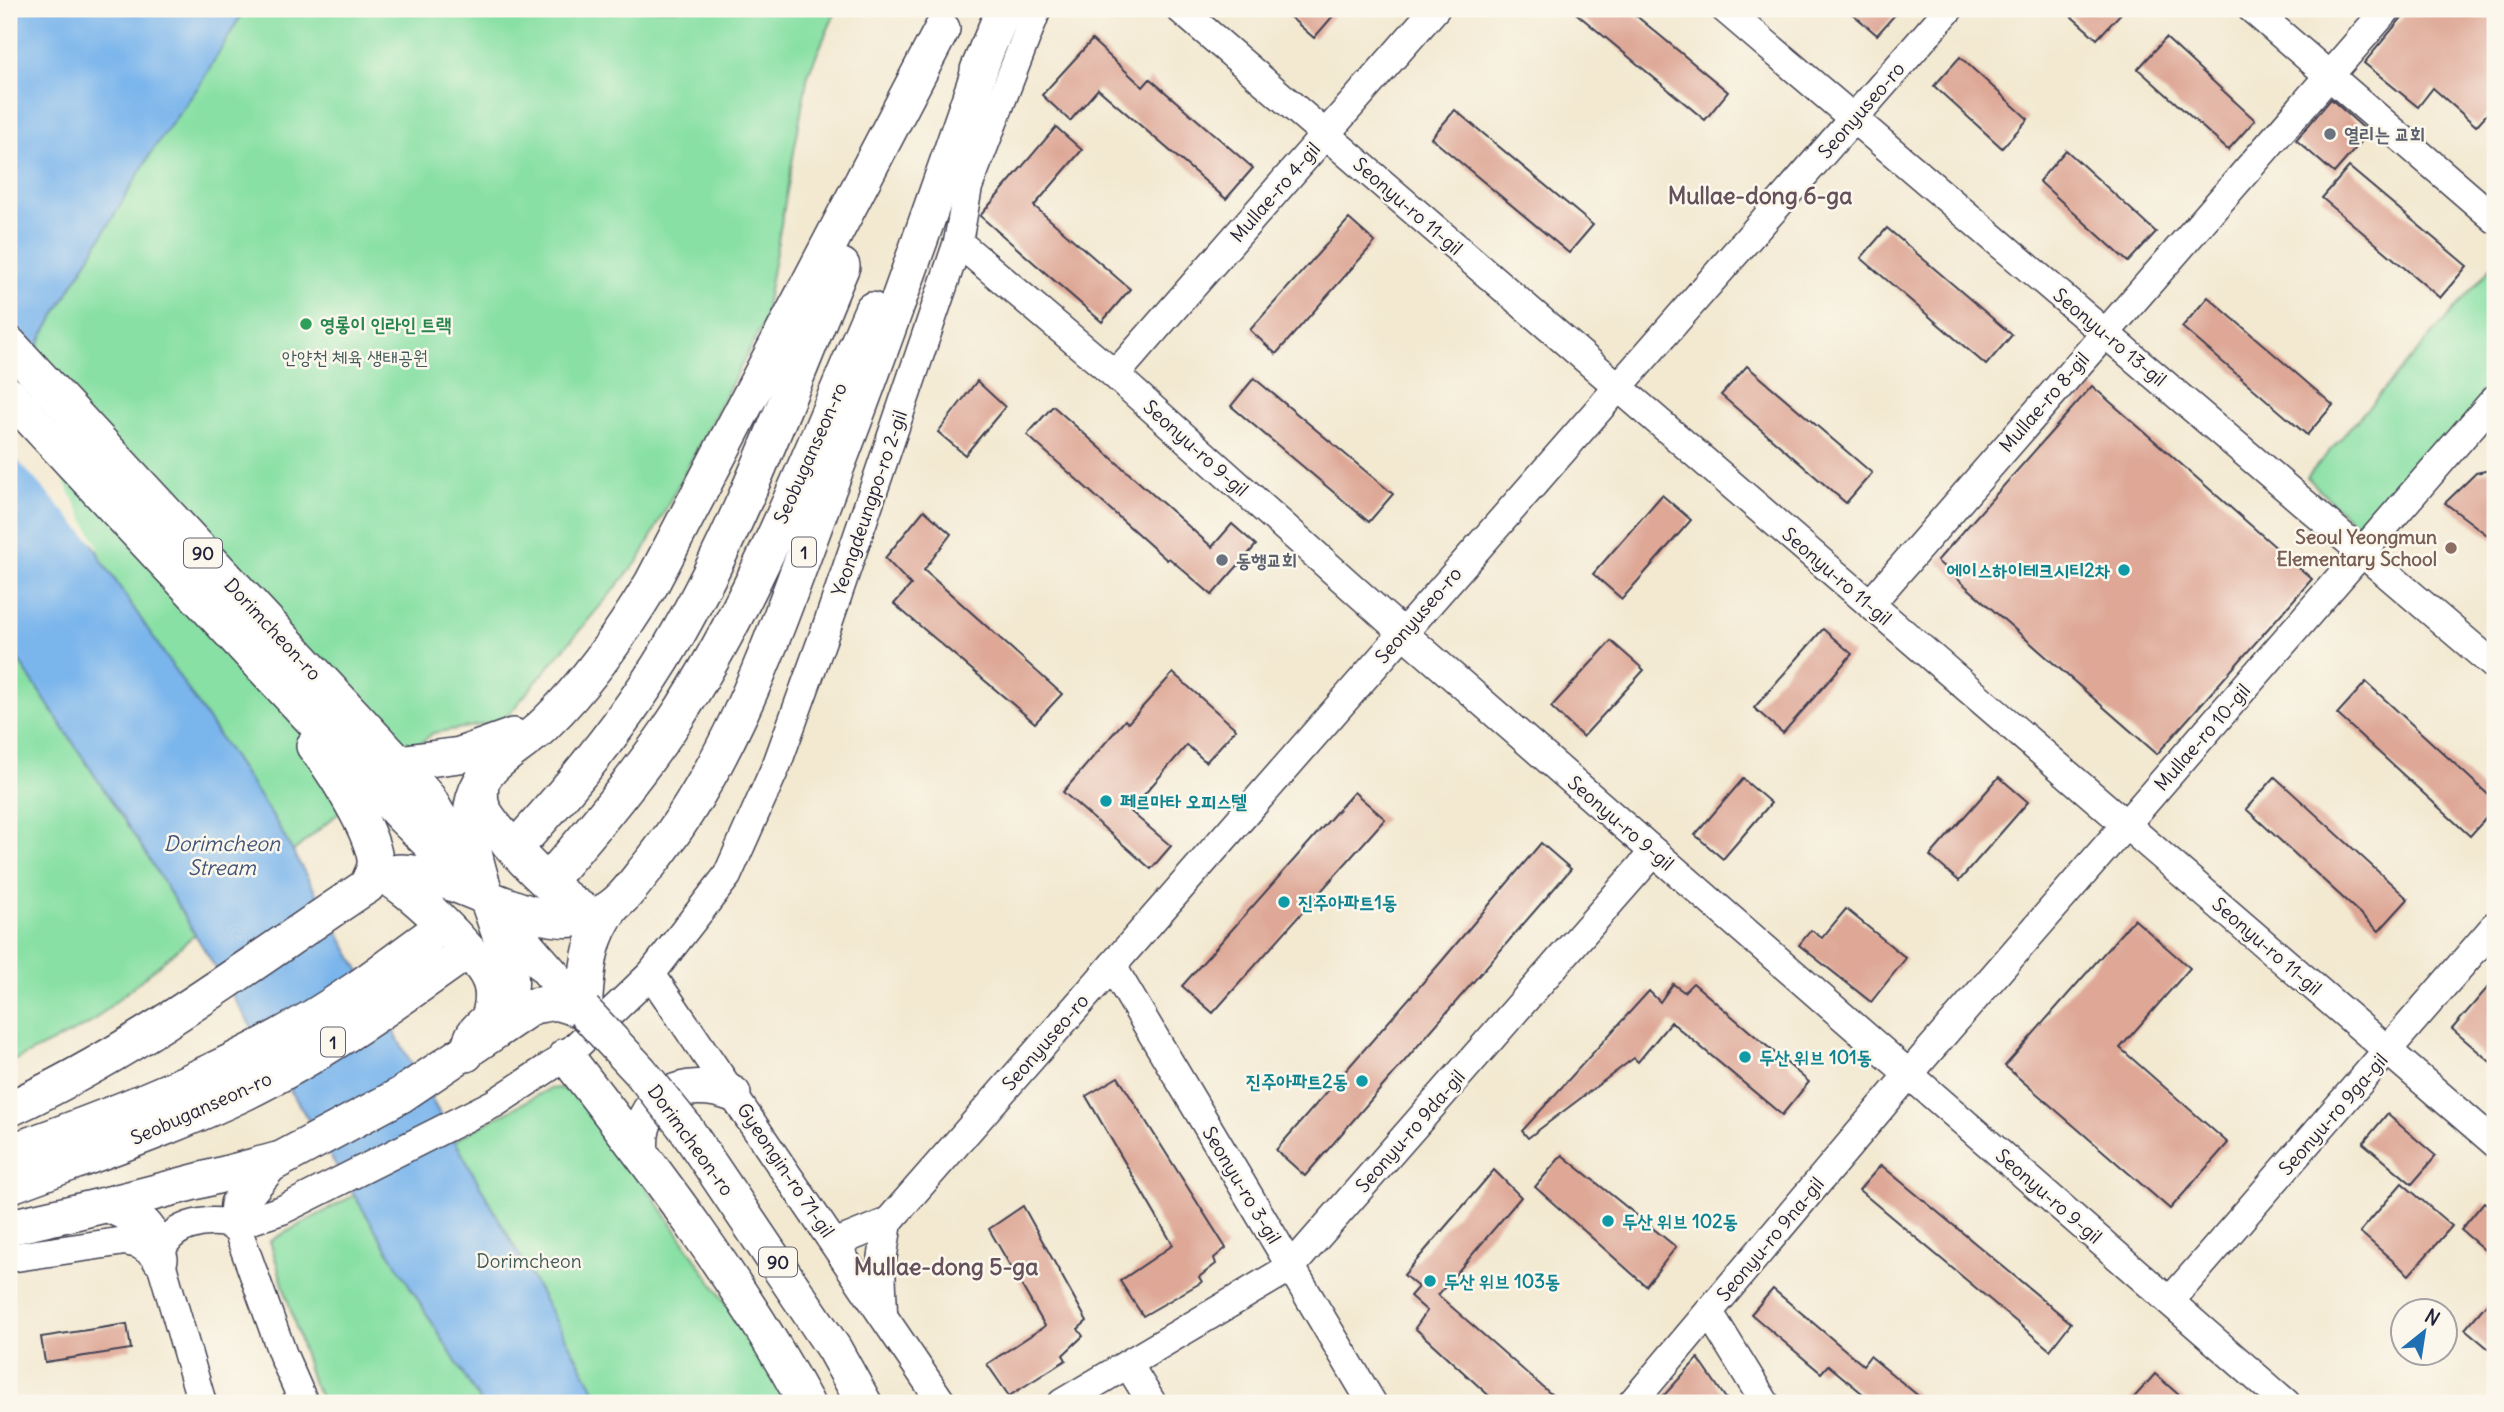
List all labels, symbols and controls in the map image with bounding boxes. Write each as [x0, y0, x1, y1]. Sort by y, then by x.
street label: Seonyuseo-ro [1813, 57, 1909, 163]
place label: 열리는 교회 [2344, 122, 2425, 146]
marker: 열리는 교회 [2322, 126, 2338, 142]
street label: Mullae-ro 4-gil [1225, 137, 1325, 247]
street label: Seonyu-ro 11-gil [1348, 152, 1468, 260]
district label: Mullae-dong 6-ga [1668, 181, 1852, 210]
street label: Seonyu-ro 13-gil [2049, 283, 2171, 391]
place label: 영롱이 인라인 트랙 [320, 312, 451, 336]
marker: 영롱이 인라인 트랙 [298, 316, 314, 332]
park label: 안양천 체육 생태공원 [282, 345, 428, 369]
street label: Mullae-ro 8-gil [1994, 347, 2094, 457]
street label: Seobuganseon-ro [768, 379, 852, 527]
street label: Seonyu-ro 9-gil [1139, 395, 1253, 501]
street label: Yeongdeungpo-ro 2-gil [826, 407, 912, 599]
street label: Seonyu-ro 11-gil [1777, 522, 1897, 630]
place label: Seoul Yeongmun Elementary School [2276, 525, 2437, 571]
road number: 90 [184, 538, 222, 568]
road number: 1 [792, 538, 816, 566]
marker: Seoul Yeongmun Elementary School [2443, 540, 2459, 556]
place label: 동행교회 [1236, 548, 1297, 572]
marker: 동행교회 [1214, 552, 1230, 568]
place label: 에이스하이테크시티2차 [1947, 558, 2111, 582]
street label: Seonyuseo-ro [1370, 562, 1466, 668]
marker: 에이스하이테크시티2차 [2116, 562, 2132, 578]
street label: Dorimcheon-ro [219, 573, 327, 685]
street label: Mullae-ro 10-gil [2149, 679, 2255, 795]
street label: Seonyu-ro 9-gil [1563, 770, 1679, 876]
place label: 페르마타 오피스텔 [1120, 789, 1248, 813]
marker: 페르마타 오피스텔 [1098, 793, 1114, 809]
water label: Dorimcheon Stream [164, 830, 281, 881]
place label: 진주아파트1동 [1298, 890, 1397, 914]
street label: Seonyu-ro 11-gil [2207, 892, 2327, 1000]
marker: 진주아파트1동 [1276, 894, 1292, 910]
street label: Seonyuseo-ro [997, 989, 1093, 1095]
road number: 1 [321, 1028, 345, 1056]
place label: 두산 위브 101동 [1759, 1045, 1872, 1069]
street label: Seonyu-ro 9ga-gil [2273, 1048, 2393, 1180]
marker: 두산 위브 101동 [1737, 1049, 1753, 1065]
street label: Seonyu-ro 9da-gil [1350, 1065, 1470, 1197]
street label: Seobuganseon-ro [127, 1066, 275, 1150]
place label: 진주아파트2동 [1246, 1069, 1348, 1093]
marker: 진주아파트2동 [1354, 1073, 1370, 1089]
street label: Dorimcheon-ro [643, 1080, 739, 1200]
street label: Gyeongin-ro 71-gil [732, 1098, 840, 1242]
street label: Seonyu-ro 3-gil [1198, 1122, 1286, 1248]
street label: Seonyu-ro 9-gil [1991, 1143, 2107, 1249]
street label: Seonyu-ro 9na-gil [1711, 1172, 1829, 1306]
place label: 두산 위브 102동 [1622, 1209, 1738, 1233]
marker: 두산 위브 102동 [1600, 1213, 1616, 1229]
road number: 90 [759, 1247, 797, 1276]
park label: Dorimcheon [476, 1249, 582, 1273]
district label: Mullae-dong 5-ga [854, 1252, 1038, 1281]
place label: 두산 위브 103동 [1444, 1269, 1560, 1293]
marker: 두산 위브 103동 [1422, 1273, 1438, 1289]
north arrow [2388, 1296, 2458, 1366]
text: N [2421, 1304, 2444, 1331]

